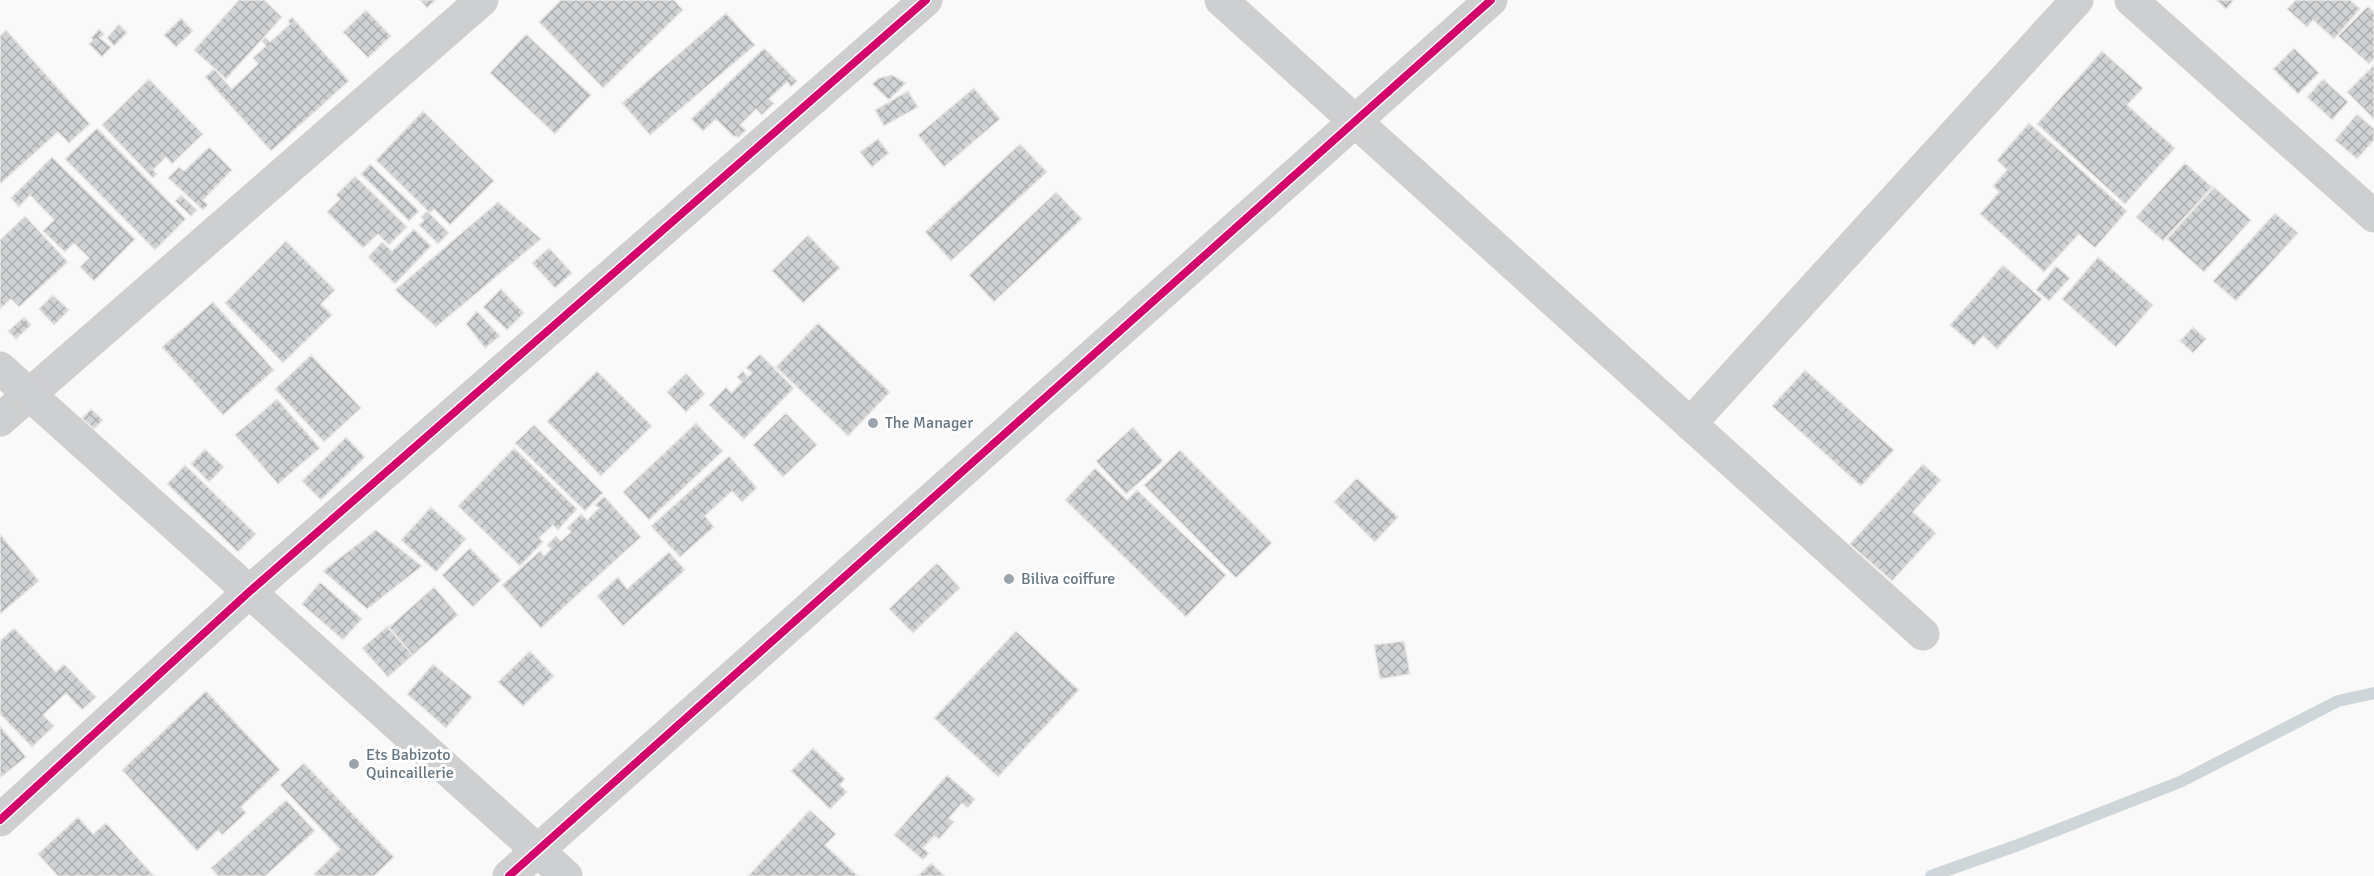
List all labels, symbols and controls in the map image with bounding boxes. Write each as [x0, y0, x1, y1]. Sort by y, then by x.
place label: The Manager [885, 413, 973, 433]
marker: The Manager [866, 416, 880, 430]
place label: Biliva coiffure [1021, 569, 1115, 589]
marker: Biliva coiffure [1002, 572, 1016, 586]
place label: Ets Babizoto Quincaillerie [366, 745, 454, 783]
marker: Ets Babizoto Quincaillerie [347, 757, 361, 771]

